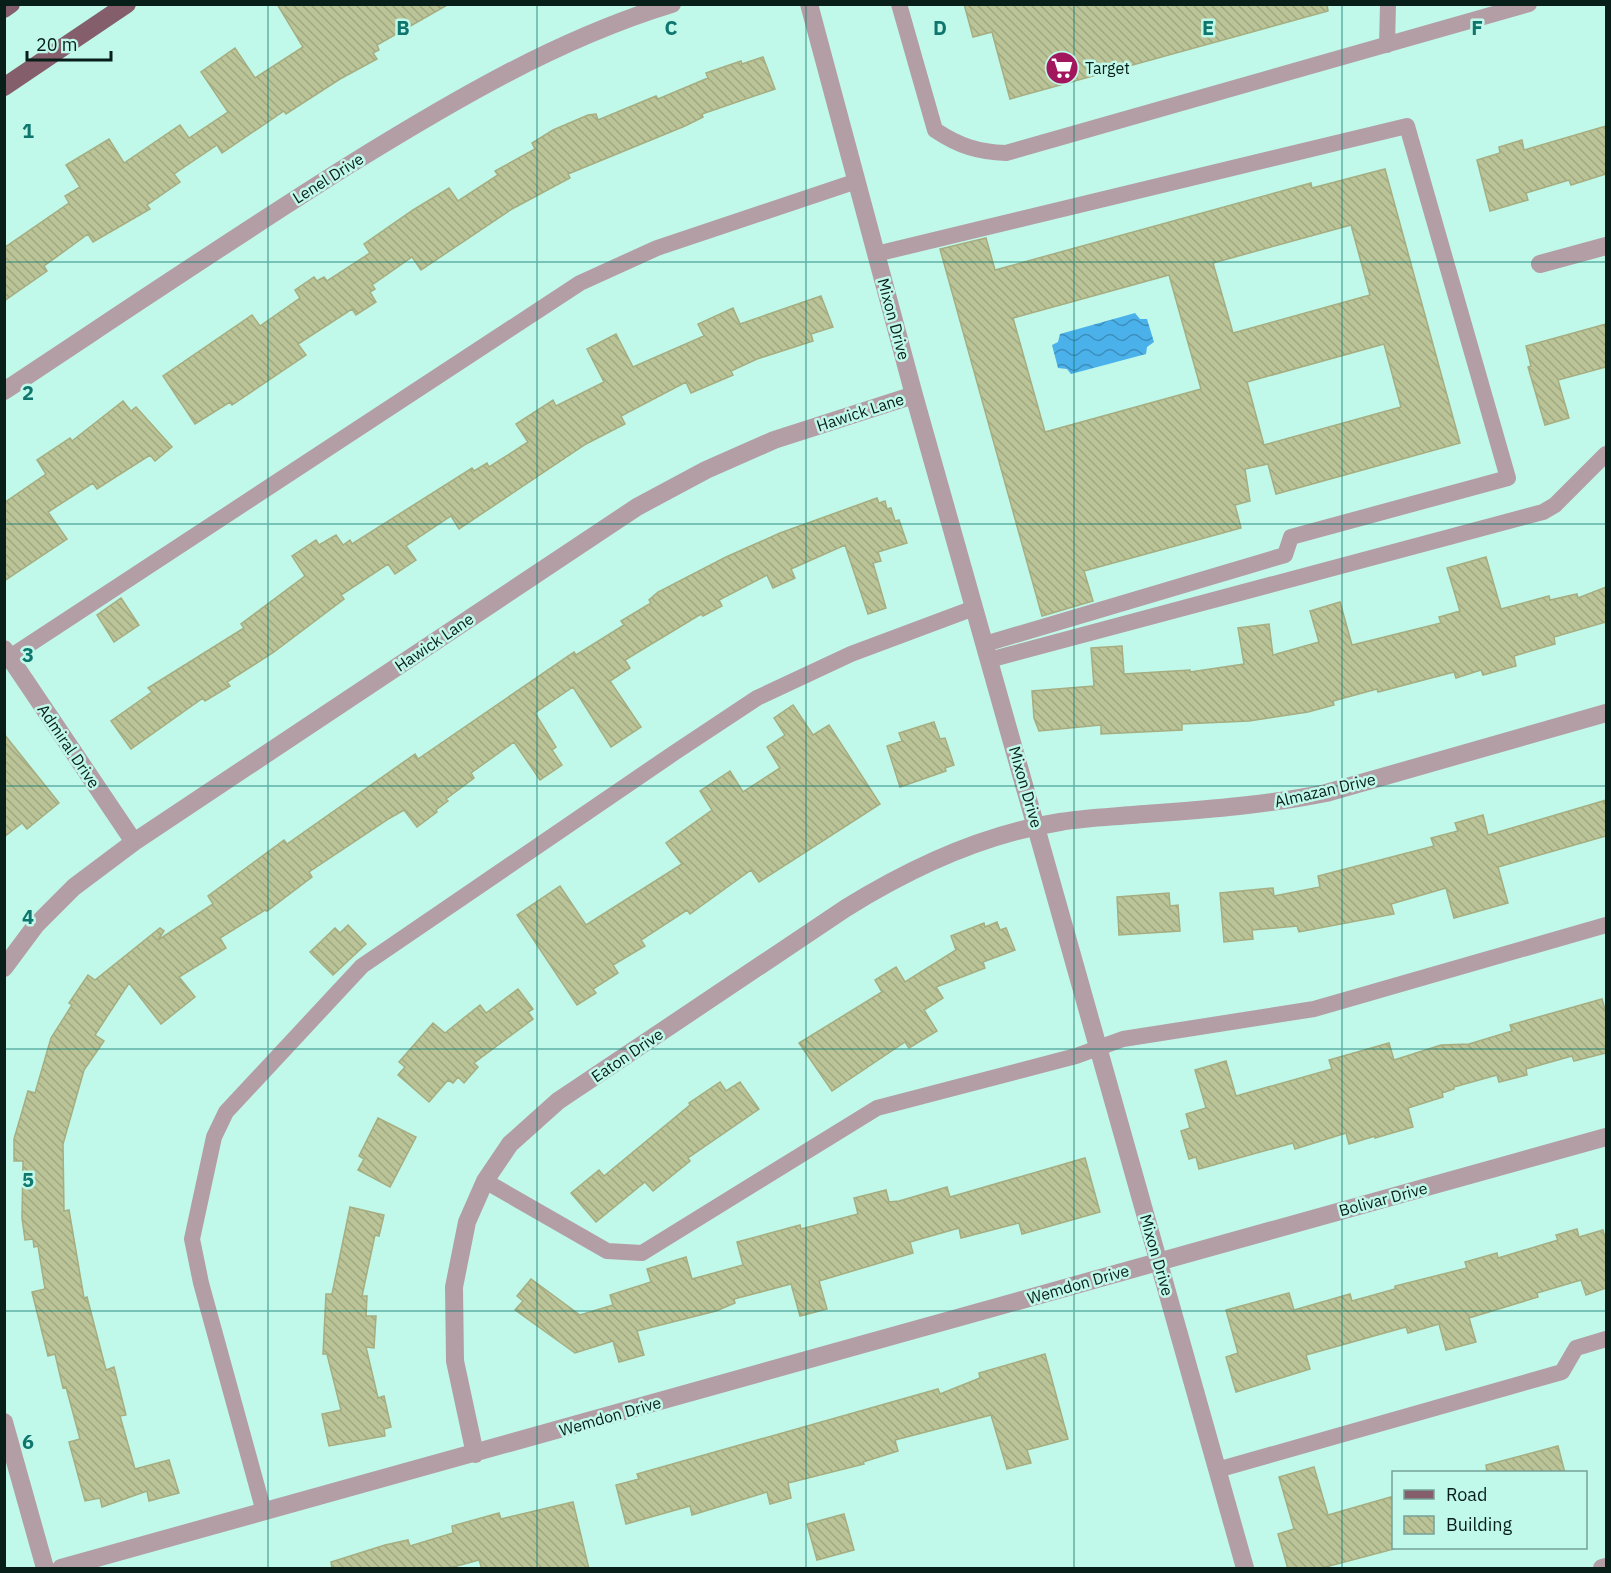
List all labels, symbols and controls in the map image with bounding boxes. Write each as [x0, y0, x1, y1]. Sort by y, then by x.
text: B [396, 14, 410, 41]
text: C [664, 14, 678, 41]
text: D [933, 14, 947, 41]
text: E [1202, 14, 1214, 41]
text: F [1471, 14, 1483, 41]
scale bar [27, 24, 111, 62]
text: 20 m [36, 33, 78, 56]
supermarket icon: Target [1044, 50, 1080, 86]
place label: Target [1085, 58, 1130, 78]
text: 1 [22, 117, 34, 144]
street label: Lenel Drive [289, 148, 367, 208]
street label: Mixon Drive [873, 276, 915, 362]
text: 2 [22, 379, 34, 406]
street label: Hawick Lane [814, 388, 906, 436]
street label: Hawick Lane [391, 608, 477, 676]
text: 3 [22, 641, 34, 668]
street label: Admiral Drive [34, 700, 105, 792]
street label: Mixon Drive [1005, 744, 1047, 830]
street label: Almazan Drive [1273, 769, 1378, 811]
text: 4 [22, 903, 34, 930]
street label: Eaton Drive [587, 1024, 667, 1086]
text: 5 [22, 1166, 34, 1193]
street label: Bolivar Drive [1337, 1178, 1430, 1220]
street label: Mixon Drive [1136, 1212, 1178, 1298]
street label: Wemdon Drive [1025, 1260, 1131, 1308]
street label: Wemdon Drive [557, 1392, 663, 1440]
text: 6 [22, 1428, 34, 1455]
legend [1392, 1471, 1587, 1549]
text: Road [1446, 1483, 1487, 1506]
text: Building [1446, 1513, 1513, 1536]

